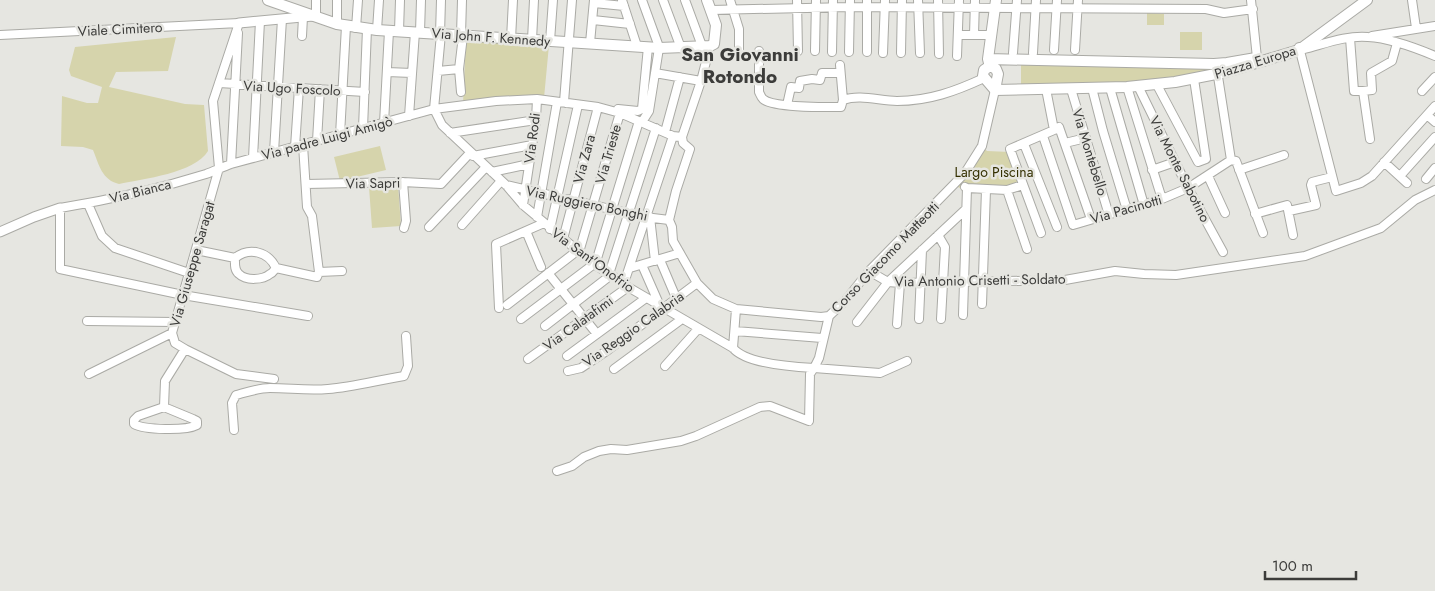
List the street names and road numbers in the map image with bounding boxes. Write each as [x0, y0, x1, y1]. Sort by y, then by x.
street label: Viale Cimitero [77, 17, 163, 41]
street label: Via John F. Kennedy [431, 23, 552, 51]
street label: Piazza Europa [1212, 40, 1298, 84]
street label: Via Ugo Foscolo [243, 75, 342, 101]
street label: Via Montebello [1067, 106, 1113, 198]
street label: Via padre Luigi Amigò [259, 111, 395, 165]
street label: Via Rodi [519, 112, 545, 164]
street label: Via Monte Sabotino [1145, 112, 1216, 226]
street label: Via Trieste [590, 122, 626, 186]
street label: Via Zara [568, 132, 600, 186]
street label: Via Sapri [346, 173, 400, 193]
street label: Via Bianca [107, 174, 173, 208]
street label: Via Ruggiero Bonghi [524, 180, 650, 226]
street label: Via Pacinotti [1088, 189, 1164, 229]
street label: Corso Giacomo Matteotti [826, 197, 944, 317]
street label: Via Giuseppe Saragat [164, 198, 220, 329]
street label: Via Sant'Onofrio [547, 223, 639, 297]
street label: Via Antonio Crisetti - Soldato [894, 269, 1066, 291]
street label: Via Reggio Calabria [578, 286, 688, 372]
street label: Via Calatafimi [539, 291, 617, 355]

